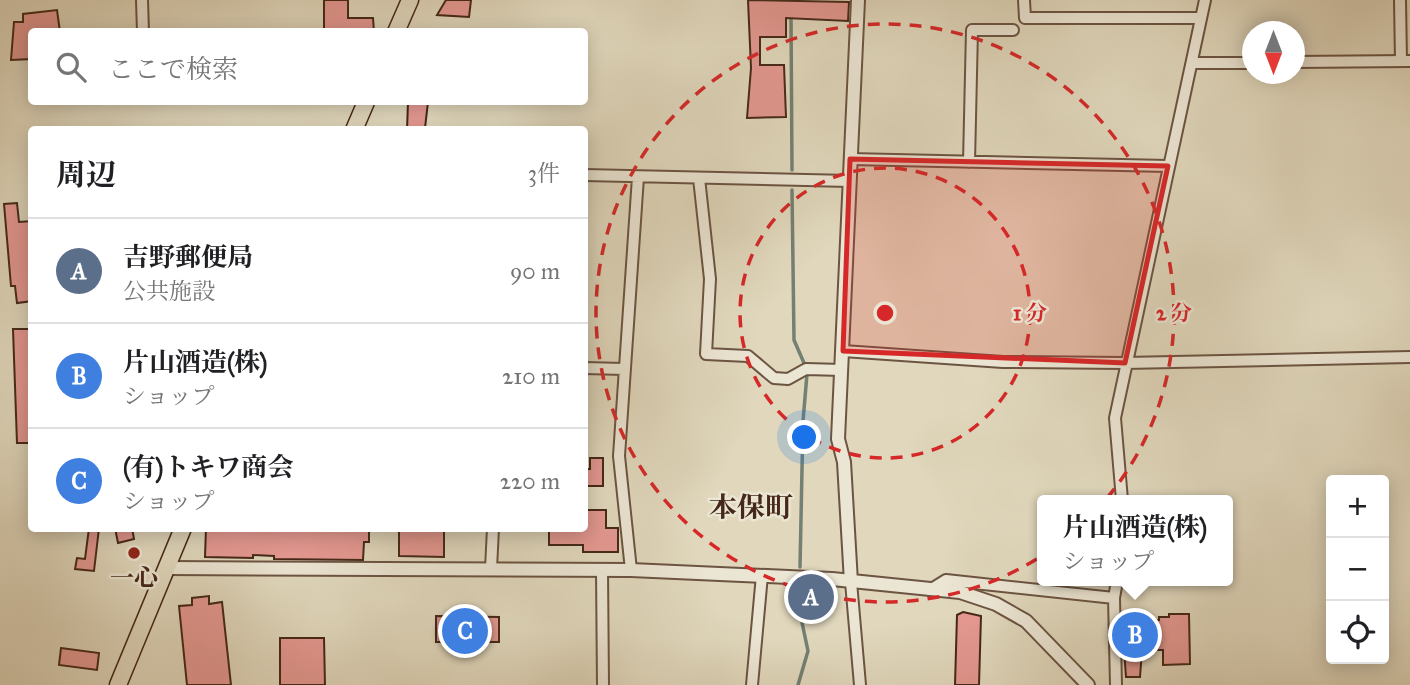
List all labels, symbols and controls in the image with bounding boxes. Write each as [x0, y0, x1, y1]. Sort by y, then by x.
north arrow [1242, 21, 1305, 84]
search box [28, 28, 588, 105]
icon: search [52, 48, 90, 86]
text: ここで検索 [108, 53, 238, 85]
text: 周辺 [56, 157, 116, 193]
text: 3件 [528, 159, 560, 187]
text: 吉野郵便局 [123, 241, 253, 273]
text: A [71, 257, 87, 285]
text: 90 m [510, 257, 560, 285]
text: 公共施設 [123, 277, 215, 305]
text: 1 分 [1013, 300, 1047, 326]
text: 2 分 [1156, 300, 1192, 326]
centre of rings [873, 301, 897, 325]
text: 片山酒造(株) [123, 346, 268, 378]
text: B [71, 362, 87, 390]
text: 210 m [502, 362, 560, 390]
text: ショップ [123, 382, 215, 410]
your location [787, 420, 821, 454]
text: (有)トキワ商会 [123, 451, 294, 483]
text: C [71, 467, 87, 495]
text: 220 m [500, 467, 560, 495]
map controls [1326, 475, 1389, 664]
button: + [1326, 475, 1389, 538]
text: ショップ [123, 487, 215, 515]
district label: 本保町 [709, 490, 793, 525]
popup [1037, 495, 1233, 586]
text: 片山酒造(株) [1063, 511, 1207, 543]
button: − [1326, 538, 1389, 601]
marker: 一心 [126, 545, 142, 561]
text: ショップ [1063, 547, 1154, 575]
place label: 一心 [110, 563, 158, 593]
pin: A [788, 571, 834, 623]
button: locate [1326, 601, 1389, 664]
pin: C [442, 605, 488, 657]
pin: B [1112, 609, 1158, 661]

